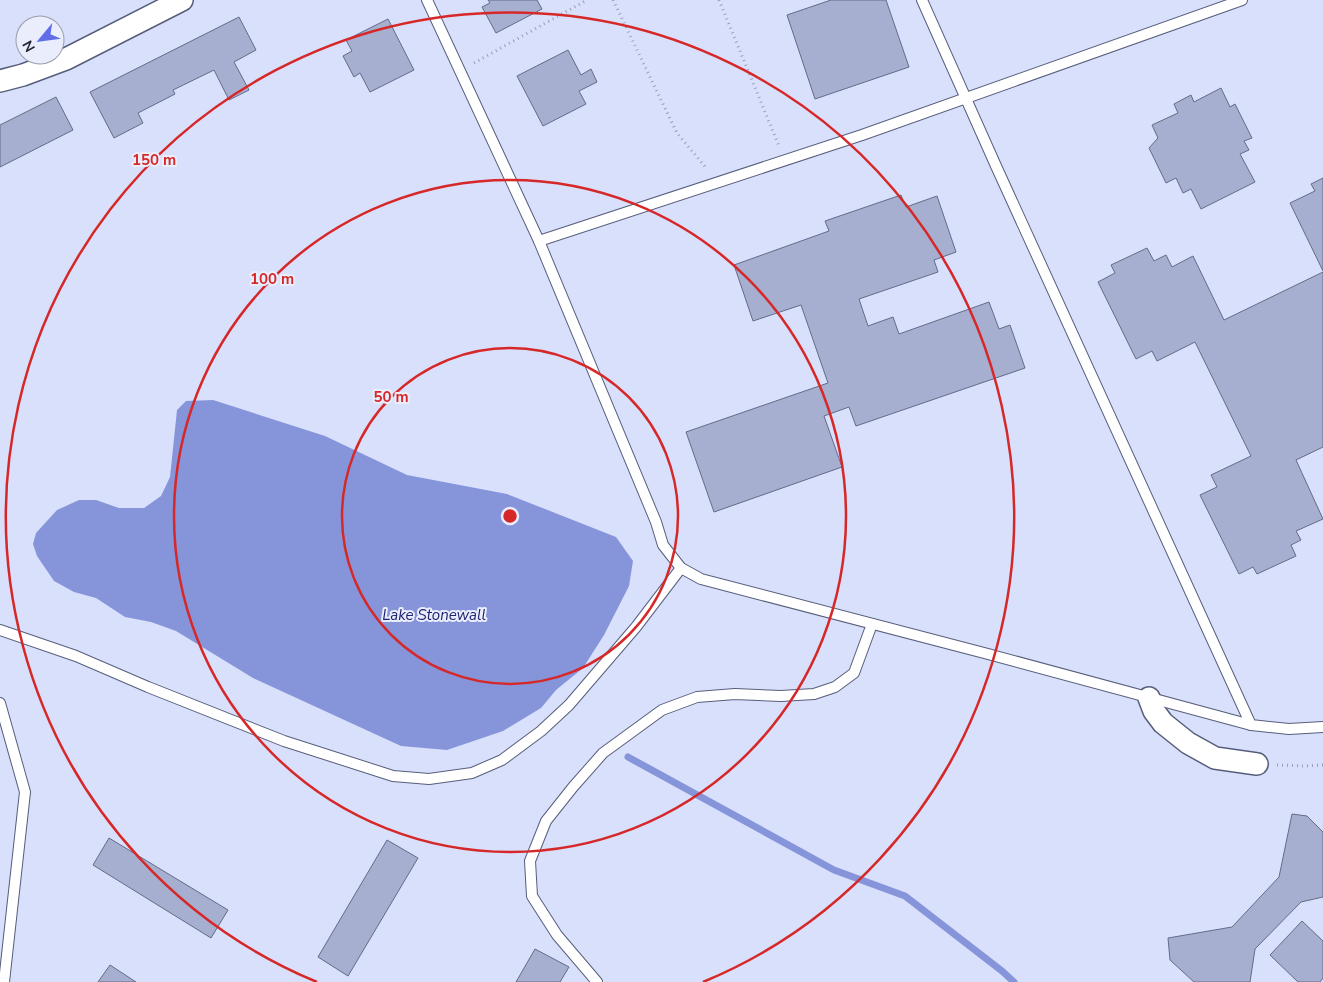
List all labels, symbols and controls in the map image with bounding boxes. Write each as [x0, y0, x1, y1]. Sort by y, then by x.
north arrow [15, 15, 65, 65]
text: N [18, 37, 40, 55]
text: 150 m [132, 150, 176, 170]
text: 100 m [250, 269, 294, 289]
text: 50 m [373, 387, 409, 407]
centre of rings [501, 507, 519, 525]
water label: Lake Stonewall [382, 605, 486, 625]

